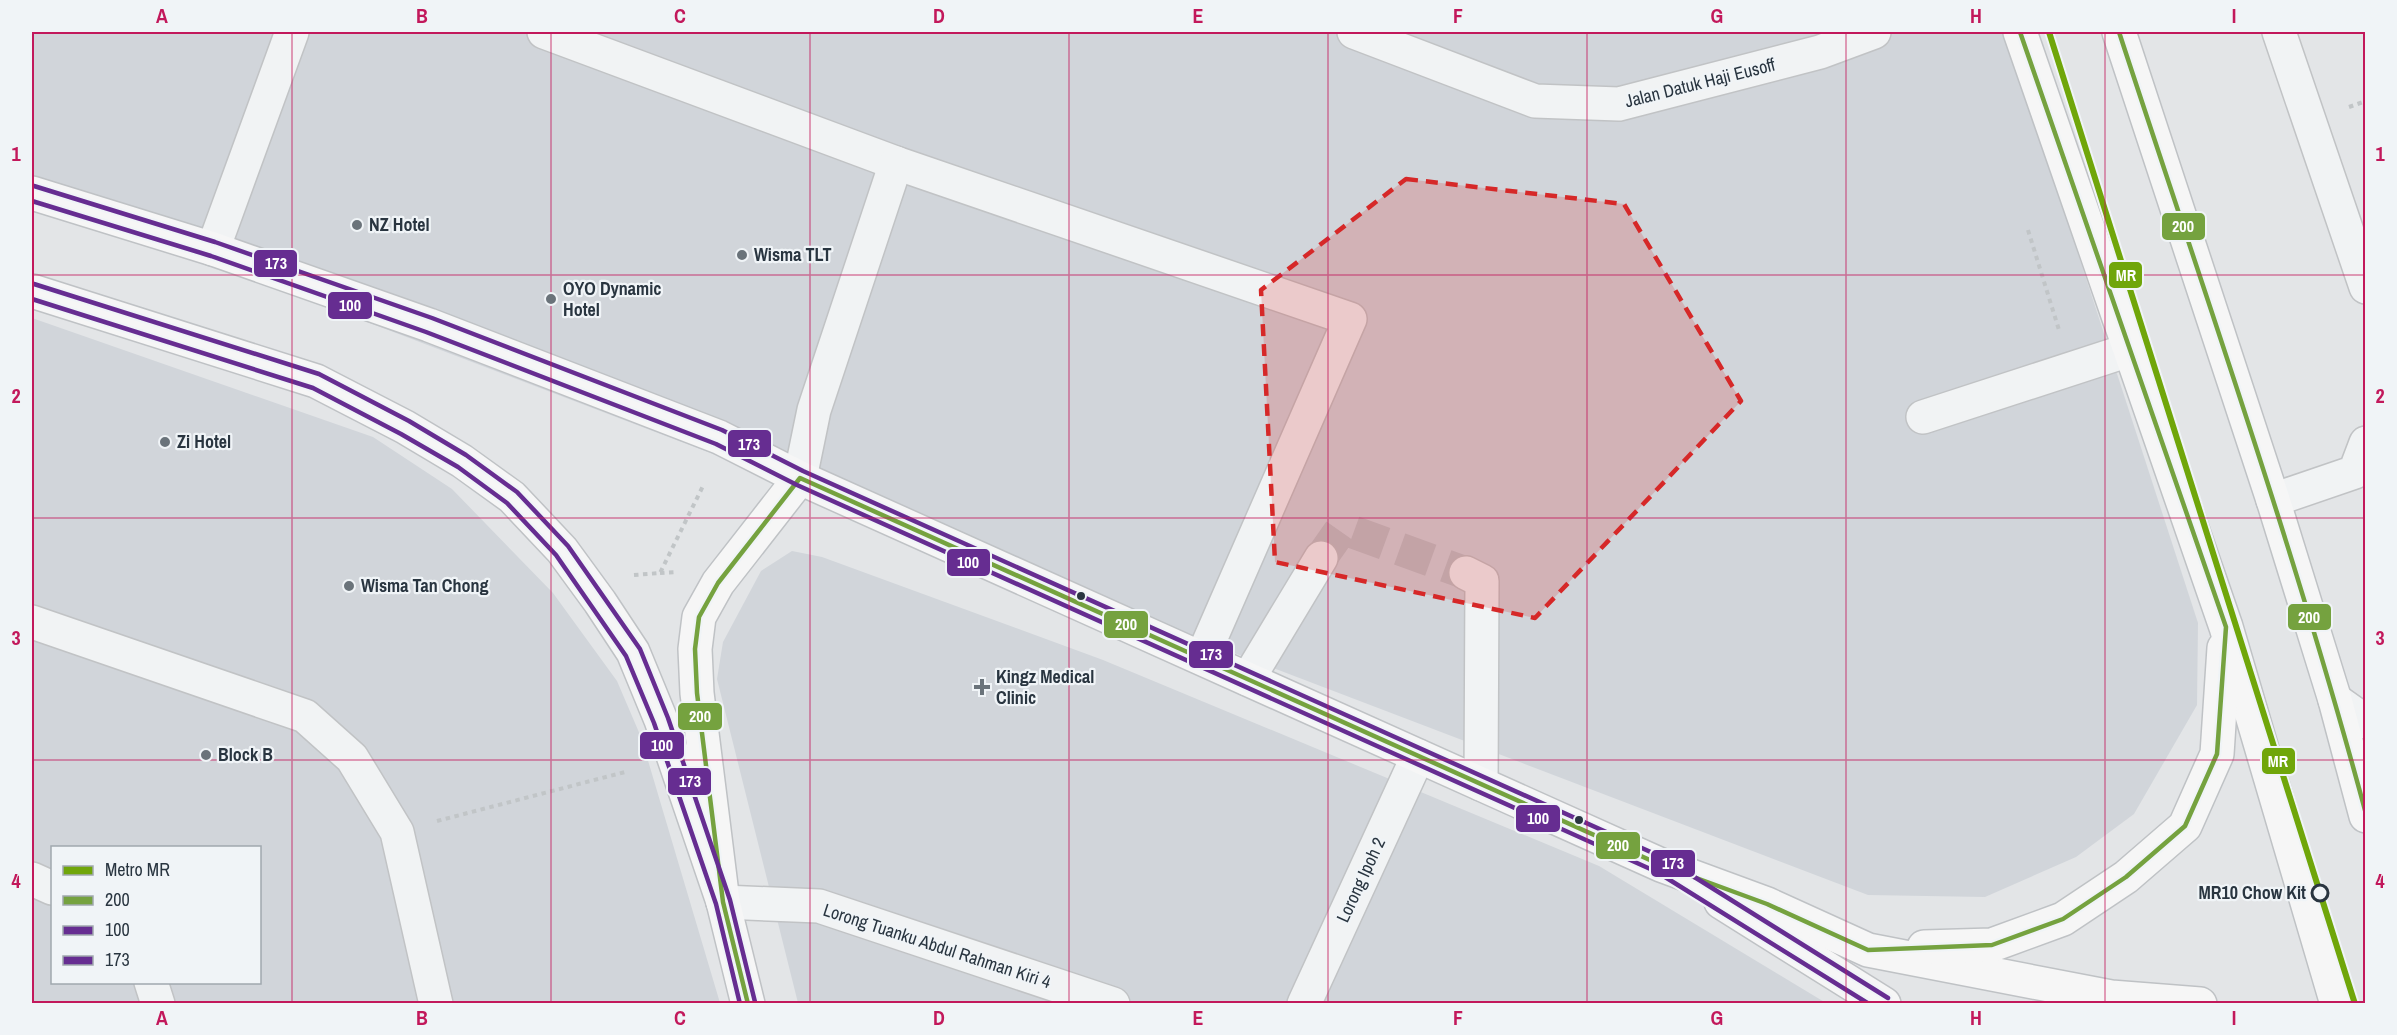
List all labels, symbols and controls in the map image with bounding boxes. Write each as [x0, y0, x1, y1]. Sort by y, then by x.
text: A [156, 2, 168, 29]
text: B [416, 2, 428, 29]
text: C [674, 2, 686, 29]
text: D [933, 2, 945, 29]
text: E [1193, 2, 1204, 29]
text: F [1453, 2, 1463, 29]
text: G [1711, 2, 1723, 29]
text: H [1970, 2, 1982, 29]
text: I [2232, 2, 2236, 29]
street label: Jalan Datuk Haji Eusoff [1622, 52, 1778, 113]
text: 1 [11, 140, 21, 167]
text: 1 [2375, 140, 2385, 167]
place label: NZ Hotel [369, 212, 430, 237]
line badge: 200 [2161, 212, 2206, 241]
text: 200 [2172, 215, 2194, 237]
marker: NZ Hotel [350, 218, 364, 232]
place label: Wisma TLT [754, 242, 832, 267]
marker: Wisma TLT [735, 248, 749, 262]
line badge: 173 [253, 249, 298, 278]
text: 173 [265, 252, 287, 274]
line badge: MR [2108, 261, 2143, 289]
text: MR [2116, 264, 2137, 286]
place label: OYO Dynamic Hotel [563, 276, 661, 322]
line badge: 100 [327, 291, 373, 320]
marker: OYO Dynamic Hotel [544, 292, 558, 306]
text: 100 [339, 294, 361, 316]
text: 2 [11, 382, 21, 409]
text: 2 [2375, 382, 2385, 409]
place label: Zi Hotel [177, 429, 231, 454]
line badge: 173 [727, 429, 772, 458]
text: 173 [738, 433, 760, 455]
marker: Zi Hotel [158, 435, 172, 449]
line badge: 100 [946, 548, 991, 577]
text: 100 [957, 551, 979, 573]
place label: Wisma Tan Chong [361, 573, 489, 598]
marker: Wisma Tan Chong [342, 579, 356, 593]
unlabelled marker [1075, 590, 1087, 602]
line badge: 200 [2287, 603, 2332, 631]
text: 200 [2298, 606, 2320, 628]
line badge: 200 [1103, 610, 1149, 639]
text: 200 [1115, 613, 1137, 635]
text: 3 [11, 624, 21, 651]
text: 3 [2375, 624, 2385, 651]
line badge: 173 [1188, 640, 1234, 669]
text: 173 [1200, 643, 1222, 665]
place label: Kingz Medical Clinic [996, 664, 1094, 710]
marker: Kingz Medical Clinic [973, 678, 991, 696]
line badge: 200 [677, 702, 723, 731]
text: 200 [689, 705, 711, 727]
line badge: 100 [639, 731, 685, 760]
text: 100 [651, 734, 673, 756]
place label: Block B [218, 742, 273, 767]
line badge: MR [2261, 747, 2296, 775]
marker: Block B [199, 748, 213, 762]
text: MR [2268, 750, 2289, 772]
line badge: 173 [667, 767, 712, 796]
text: 173 [679, 770, 701, 792]
line badge: 100 [1515, 804, 1561, 833]
text: 100 [1527, 807, 1549, 829]
unlabelled marker [1573, 814, 1585, 826]
line badge: 200 [1595, 831, 1641, 860]
street label: Lorong Ipoh 2 [1330, 833, 1391, 926]
text: 200 [1607, 834, 1629, 856]
legend [51, 846, 261, 984]
line badge: 173 [1650, 849, 1696, 878]
text: 173 [1662, 852, 1684, 874]
text: Metro MR [105, 857, 170, 882]
text: 4 [11, 867, 21, 894]
text: 4 [2375, 867, 2385, 894]
place label: MR10 Chow Kit [2199, 880, 2306, 905]
marker: MR10 Chow Kit [2311, 884, 2329, 902]
text: 200 [105, 887, 130, 912]
street label: Lorong Tuanku Abdul Rahman Kiri 4 [820, 897, 1054, 994]
text: 100 [105, 917, 130, 942]
text: 173 [105, 947, 130, 972]
text: A [156, 1004, 168, 1031]
text: B [416, 1004, 428, 1031]
text: C [674, 1004, 686, 1031]
text: D [933, 1004, 945, 1031]
text: E [1193, 1004, 1204, 1031]
text: F [1453, 1004, 1463, 1031]
text: G [1711, 1004, 1723, 1031]
text: H [1970, 1004, 1982, 1031]
text: I [2232, 1004, 2236, 1031]

